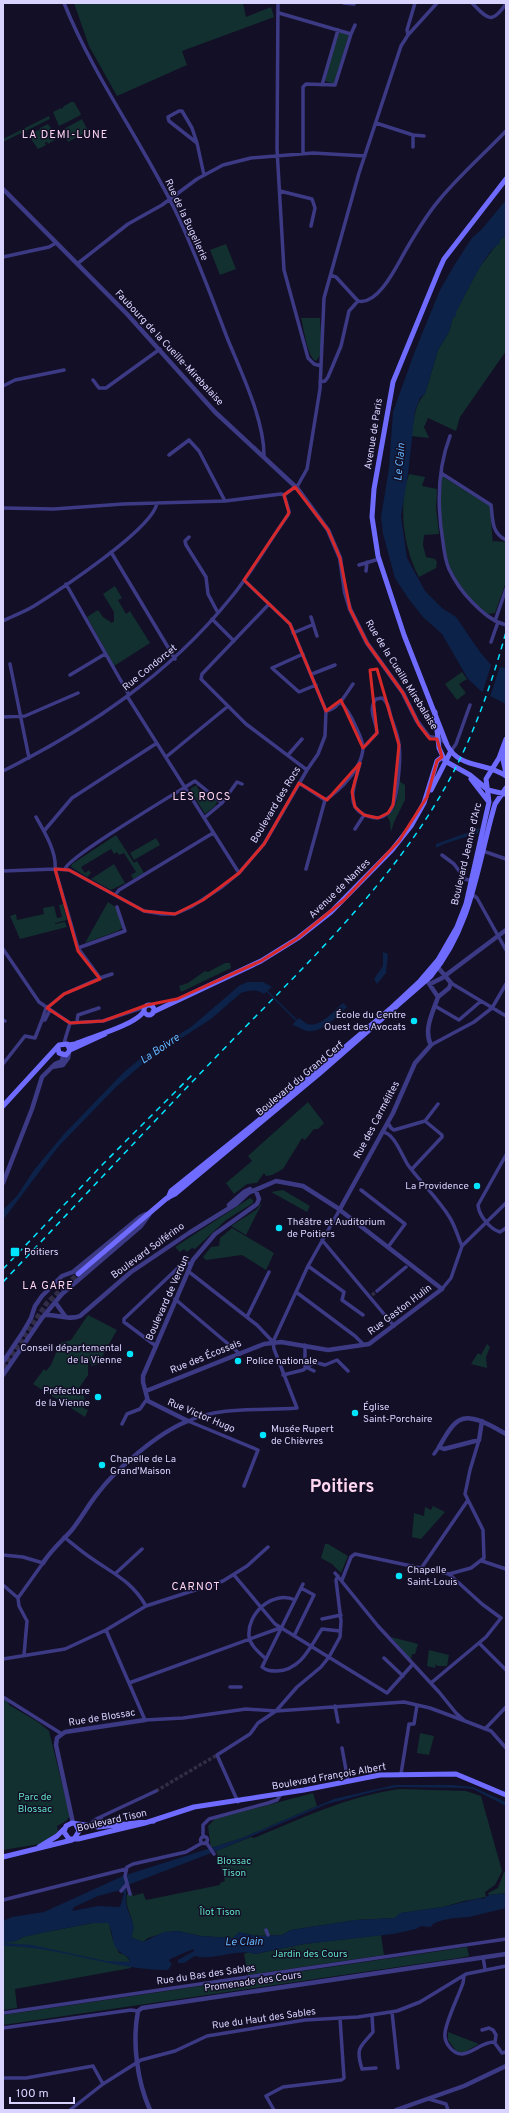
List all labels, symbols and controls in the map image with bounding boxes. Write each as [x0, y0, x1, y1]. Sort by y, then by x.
district label: LA DEMI-LUNE [22, 128, 108, 142]
street label: Rue de la Bugellerie [161, 177, 211, 263]
street label: Faubourg de la Cueille-Mirebalaise [112, 287, 226, 409]
street label: Avenue de Paris [362, 397, 386, 470]
water label: Le Clain [391, 442, 409, 482]
street label: Rue de la Cueille Mirebalaise [362, 618, 440, 732]
street label: Rue Condorcet [120, 642, 180, 694]
street label: Boulevard des Rocs [248, 764, 304, 846]
district label: LES ROCS [173, 790, 231, 804]
street label: Boulevard Jeanne d’Arc [449, 801, 485, 907]
street label: Avenue de Nantes [307, 856, 374, 922]
place label: École du Centre Ouest des Avocats [324, 1009, 406, 1034]
marker: École du Centre Ouest des Avocats [409, 1016, 419, 1026]
water label: La Boivre [138, 1031, 183, 1067]
street label: Boulevard du Grand Cerf [254, 1038, 347, 1119]
street label: Rue des Carmélites [351, 1079, 403, 1161]
place label: La Providence [405, 1180, 469, 1193]
marker: La Providence [472, 1181, 482, 1191]
place label: Théâtre et Auditorium de Poitiers [287, 1216, 385, 1241]
street label: Boulevard Solférino [109, 1220, 188, 1282]
marker: Théâtre et Auditorium de Poitiers [274, 1223, 284, 1233]
marker: Poitiers [9, 1246, 21, 1258]
place label: Poitiers [24, 1246, 59, 1259]
street label: Boulevard de Verdun [143, 1253, 193, 1343]
district label: LA GARE [22, 1279, 74, 1293]
street label: Rue Gaston Hulin [365, 1282, 435, 1338]
street label: Rue des Écossais [168, 1337, 244, 1377]
place label: Conseil départemental de la Vienne [20, 1342, 122, 1367]
marker: Conseil départemental de la Vienne [125, 1349, 135, 1359]
place label: Police nationale [246, 1355, 317, 1368]
marker: Police nationale [233, 1356, 243, 1366]
place label: Préfecture de la Vienne [35, 1385, 90, 1410]
marker: Préfecture de la Vienne [93, 1392, 103, 1402]
street label: Rue Victor Hugo [165, 1396, 237, 1436]
place label: Église Saint-Porchaire [363, 1401, 432, 1426]
marker: Église Saint-Porchaire [350, 1408, 360, 1418]
place label: Musée Rupert de Chièvres [271, 1423, 334, 1448]
marker: Musée Rupert de Chièvres [258, 1430, 268, 1440]
place label: Chapelle de La Grand'Maison [110, 1453, 176, 1478]
marker: Chapelle de La Grand'Maison [97, 1460, 107, 1470]
district label: Poitiers [310, 1476, 374, 1499]
place label: Chapelle Saint-Louis [407, 1564, 458, 1589]
marker: Chapelle Saint-Louis [394, 1571, 404, 1581]
district label: CARNOT [171, 1580, 221, 1594]
street label: Rue de Blossac [68, 1706, 136, 1730]
street label: Boulevard François Albert [271, 1761, 387, 1793]
park label: Parc de Blossac [18, 1791, 52, 1816]
street label: Boulevard Tison [76, 1807, 148, 1835]
park label: Blossac Tison [217, 1855, 251, 1880]
park label: Îlot Tison [199, 1906, 240, 1919]
water label: Le Clain [225, 1935, 263, 1949]
park label: Jardin des Cours [273, 1948, 348, 1961]
street label: Rue du Bas des Sables [156, 1962, 257, 1988]
street label: Promenade des Cours [203, 1969, 303, 1995]
street label: Rue du Haut des Sables [211, 2005, 317, 2033]
scale bar [10, 2079, 74, 2105]
text: 100 m [16, 2086, 49, 2102]

